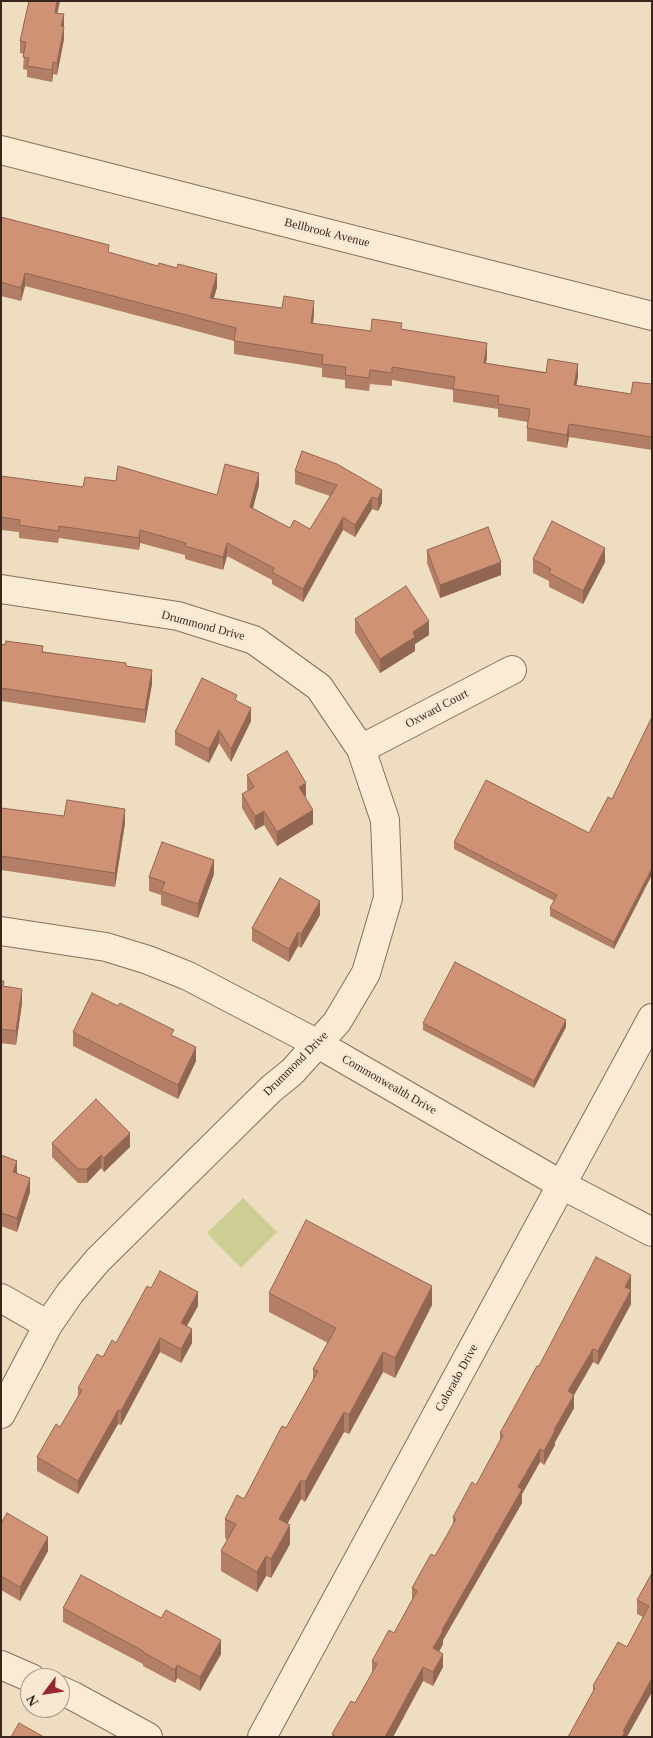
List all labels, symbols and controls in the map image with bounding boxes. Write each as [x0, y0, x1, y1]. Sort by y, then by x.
street label: Bellbrook Avenue [283, 215, 371, 251]
street label: Drummond Drive [160, 608, 246, 644]
street label: Oxward Court [403, 686, 471, 732]
street label: Drummond Drive [261, 1029, 331, 1099]
street label: Commonwealth Drive [339, 1052, 439, 1118]
street label: Colorado Drive [433, 1342, 481, 1414]
north arrow [20, 1668, 70, 1718]
text: N [24, 1692, 42, 1709]

